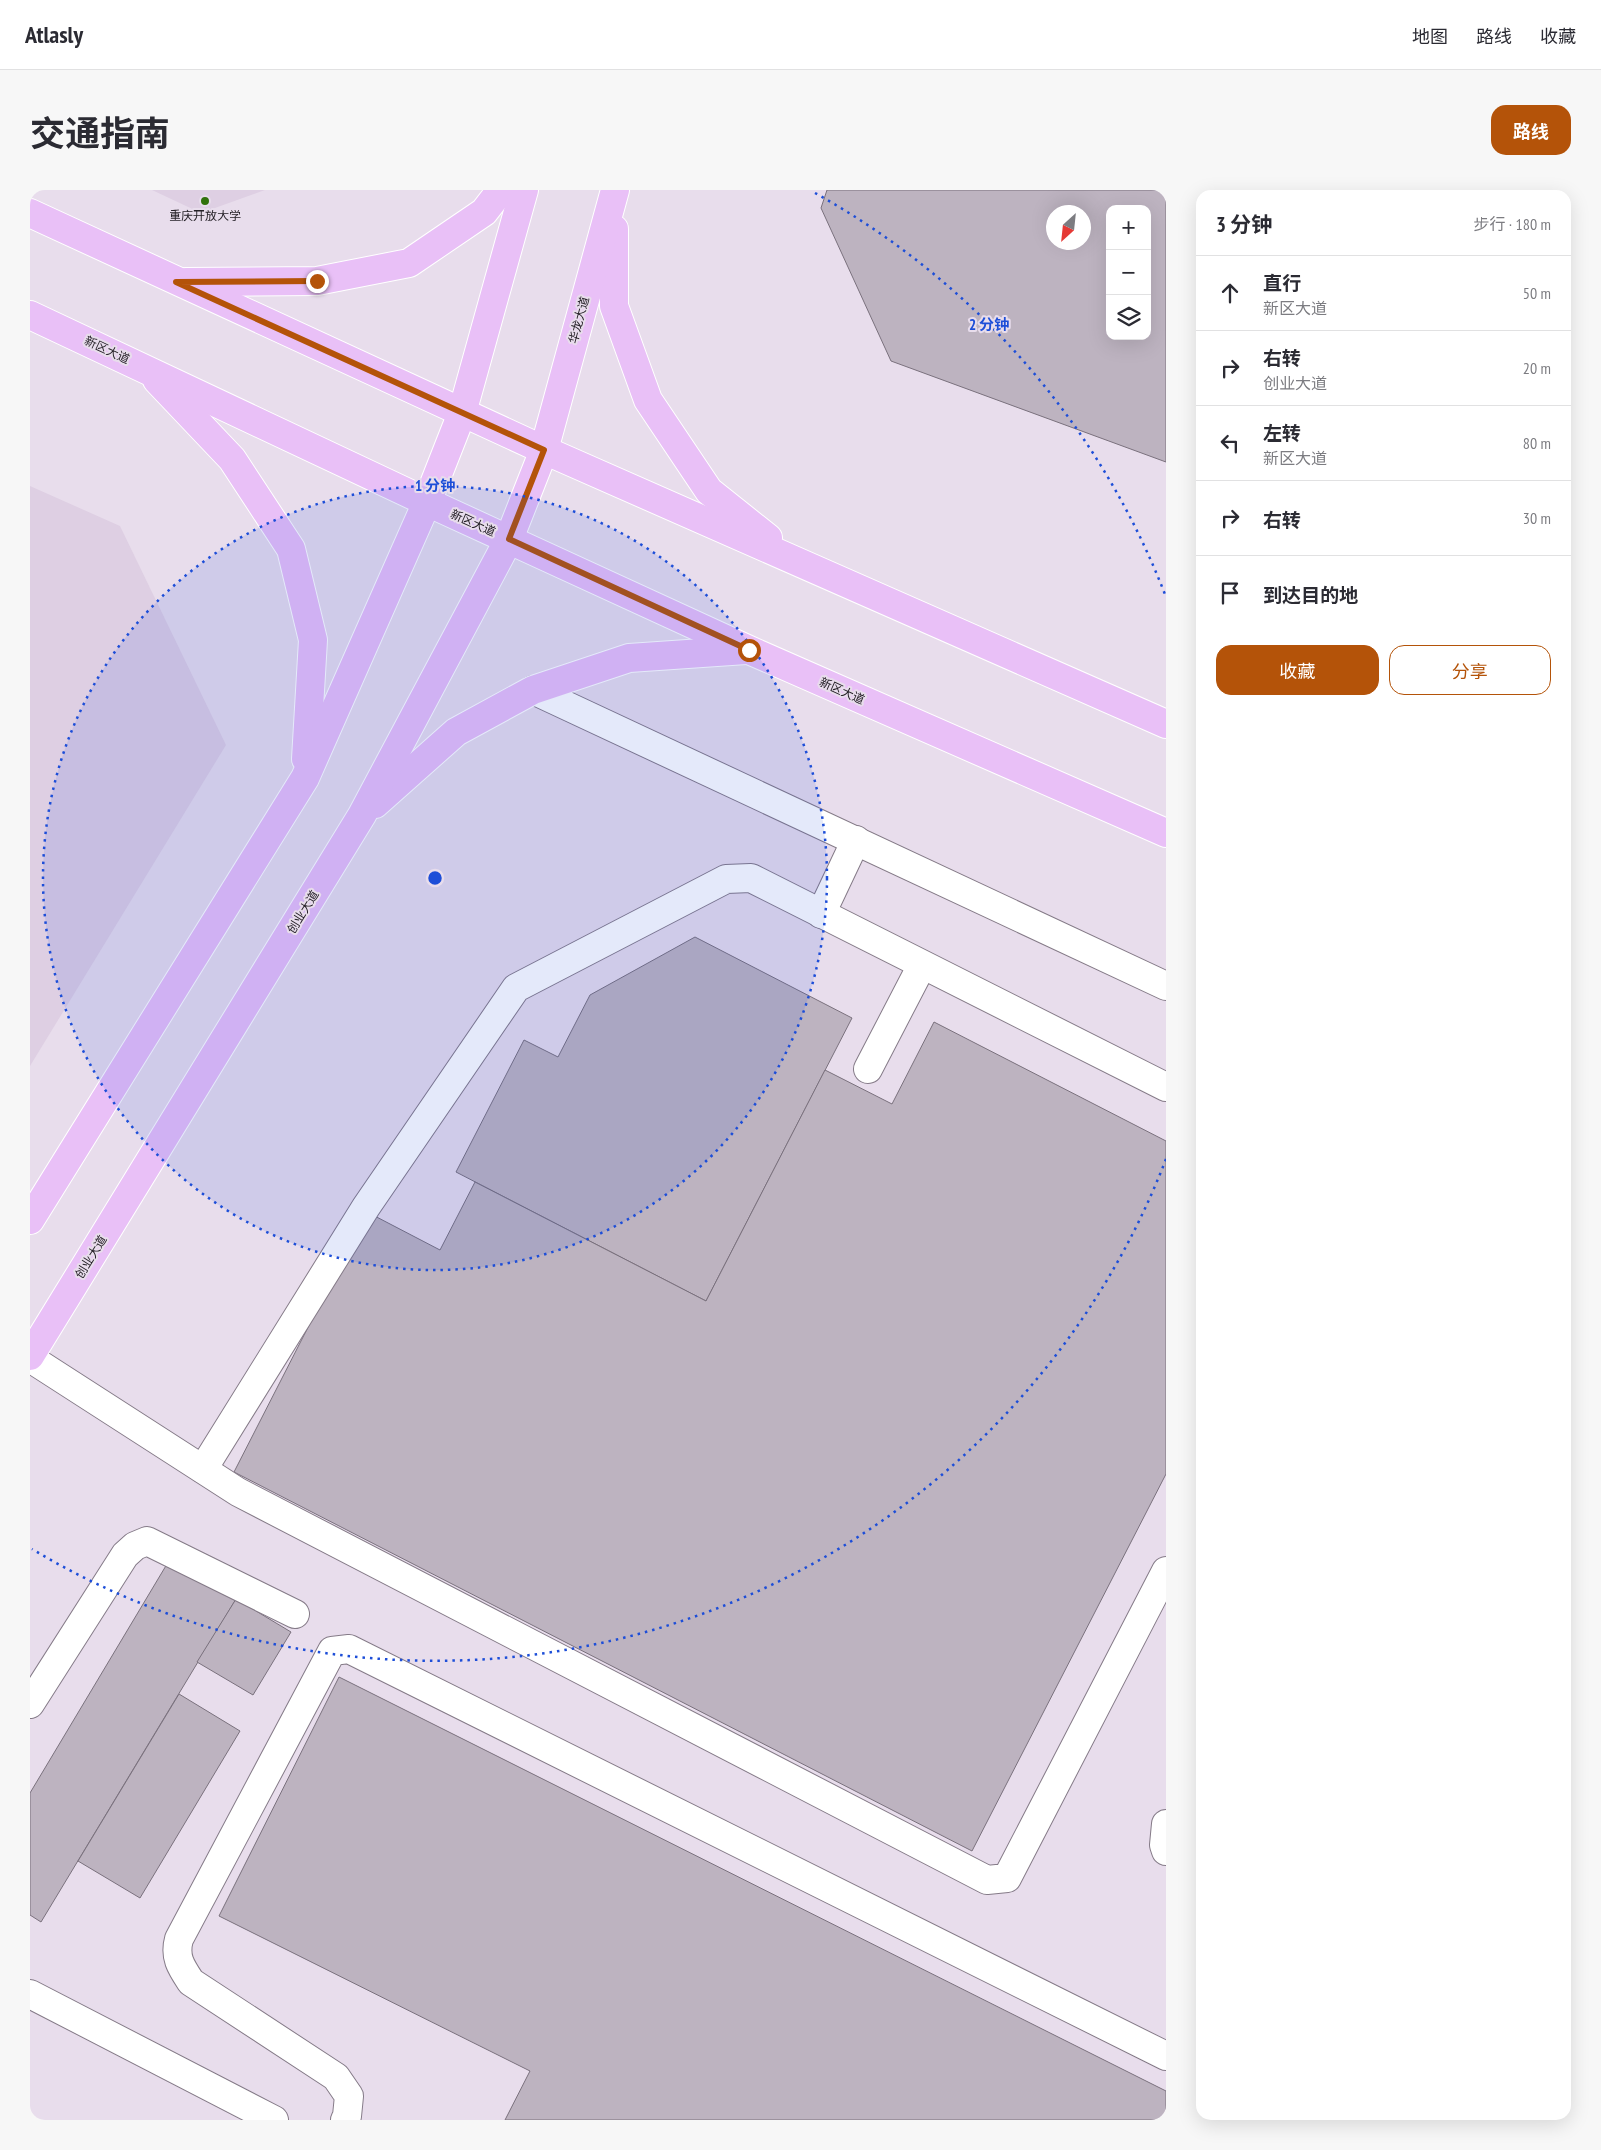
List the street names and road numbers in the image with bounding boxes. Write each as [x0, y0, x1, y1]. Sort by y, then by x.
street label: 华龙大道 [565, 295, 592, 345]
street label: 新区大道 [82, 333, 132, 366]
street label: 新区大道 [448, 506, 498, 539]
street label: 新区大道 [817, 674, 867, 707]
street label: 创业大道 [283, 887, 322, 936]
street label: 创业大道 [71, 1232, 110, 1281]

